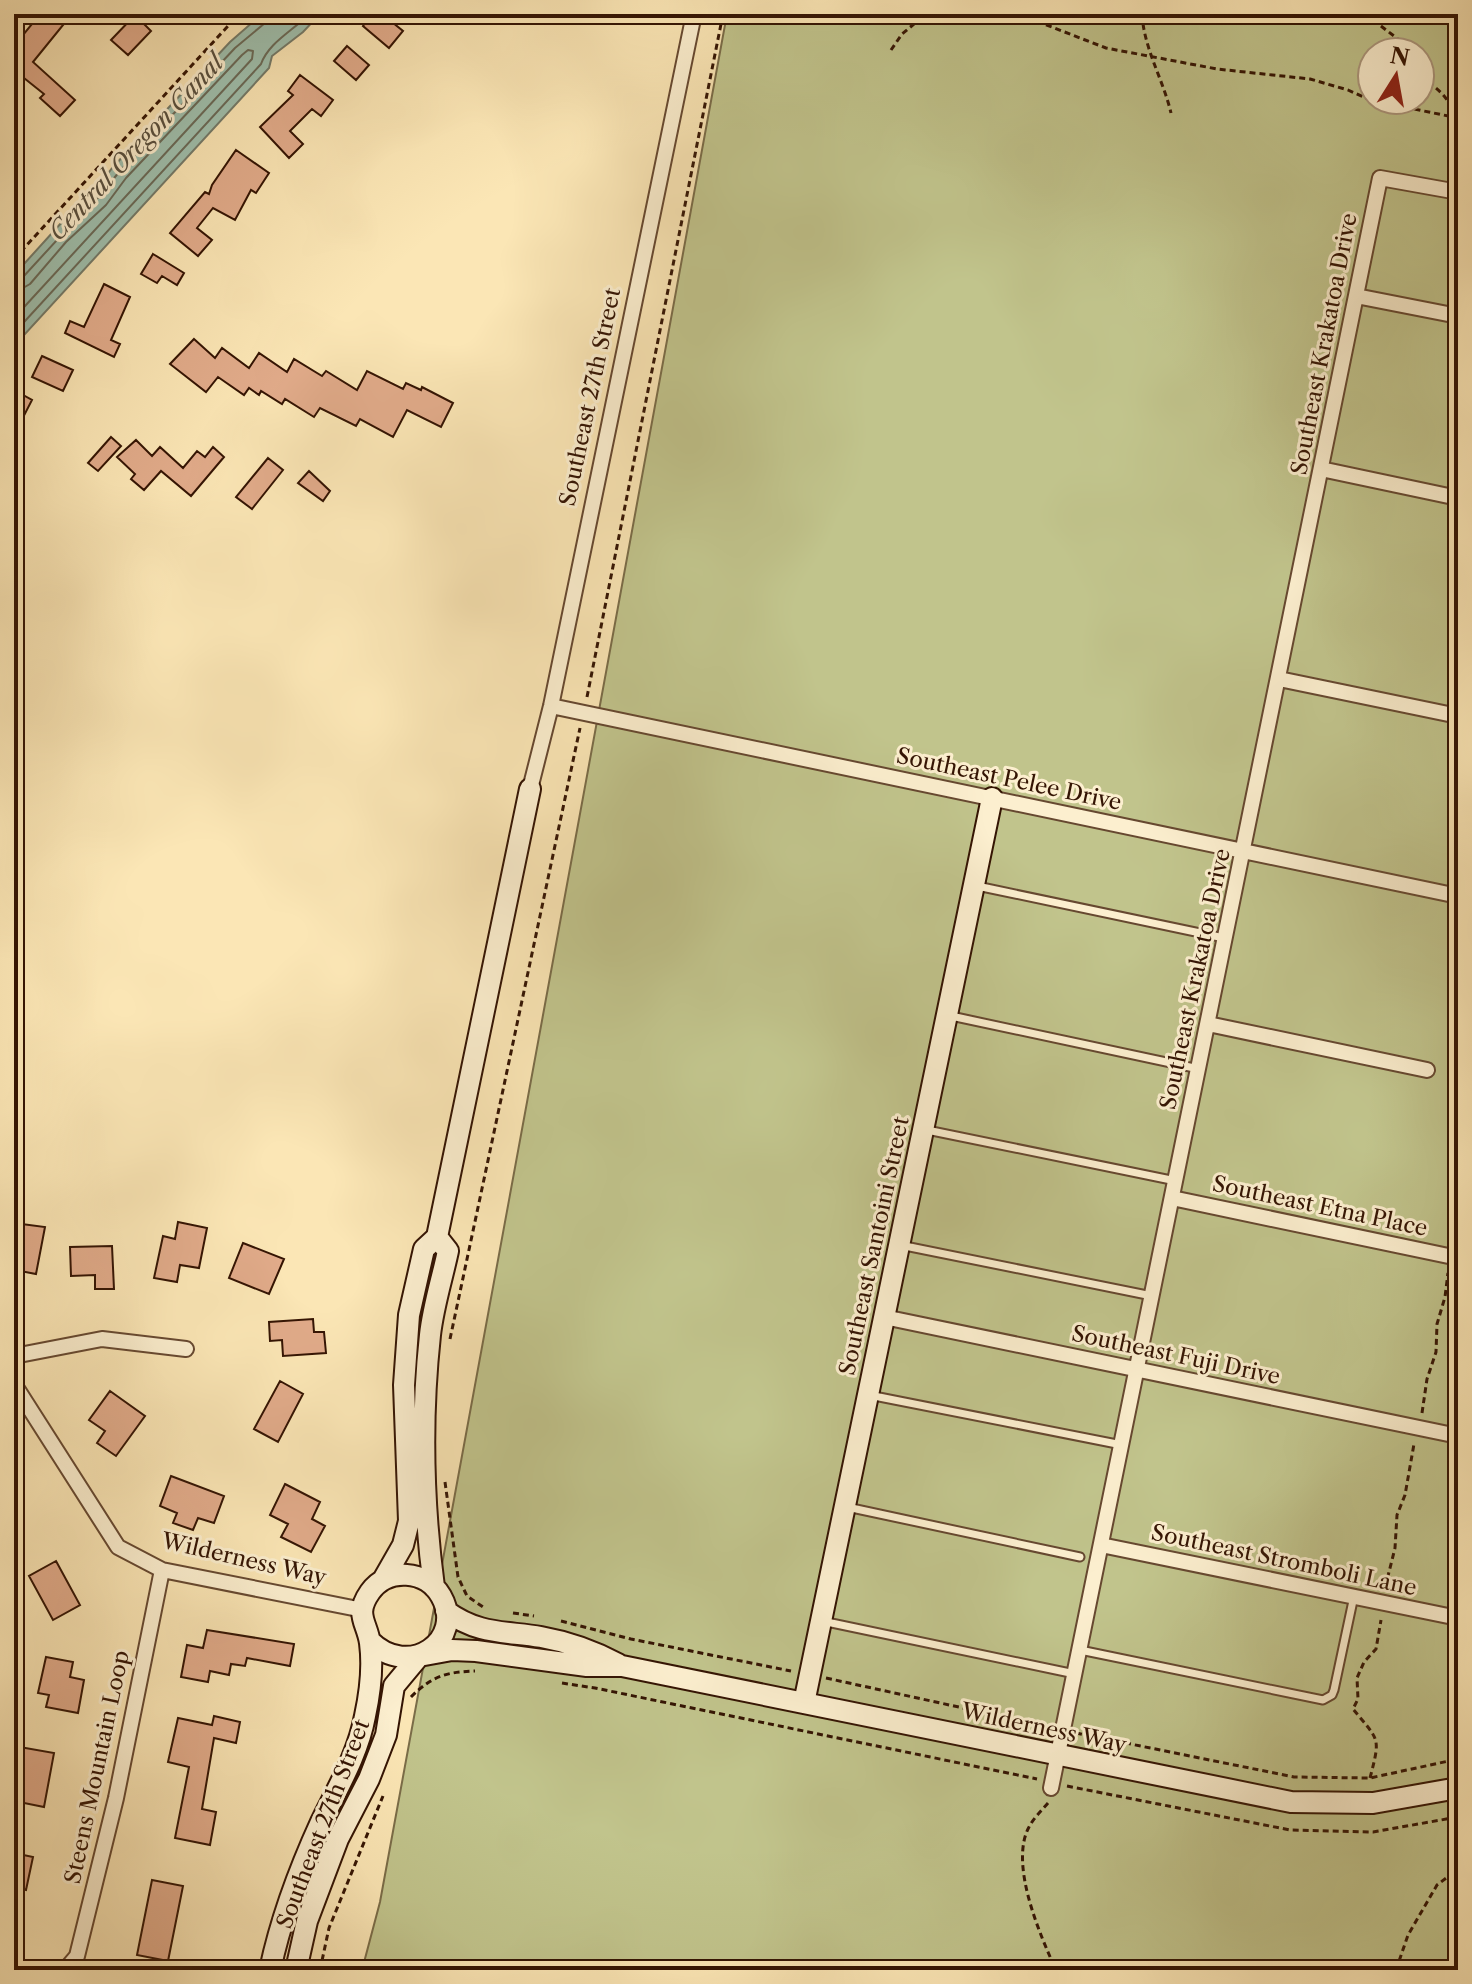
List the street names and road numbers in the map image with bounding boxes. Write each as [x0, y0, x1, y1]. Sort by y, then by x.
street label: Southeast Krakatoa Drive [1285, 211, 1363, 477]
street label: Southeast 27th Street [554, 285, 626, 508]
street label: Southeast Pelee Drive [894, 742, 1124, 816]
street label: Southeast Krakatoa Drive [1154, 846, 1236, 1112]
street label: Southeast Santoini Street [833, 1114, 915, 1378]
street label: Southeast Etna Place [1210, 1170, 1430, 1242]
street label: Southeast Fuji Drive [1069, 1320, 1283, 1390]
street label: Southeast Stromboli Lane [1149, 1519, 1419, 1601]
street label: Wilderness Way [158, 1527, 330, 1591]
street label: Steens Mountain Loop [59, 1648, 135, 1886]
street label: Wilderness Way [958, 1697, 1130, 1759]
street label: Southeast 27th Street [271, 1715, 375, 1932]

